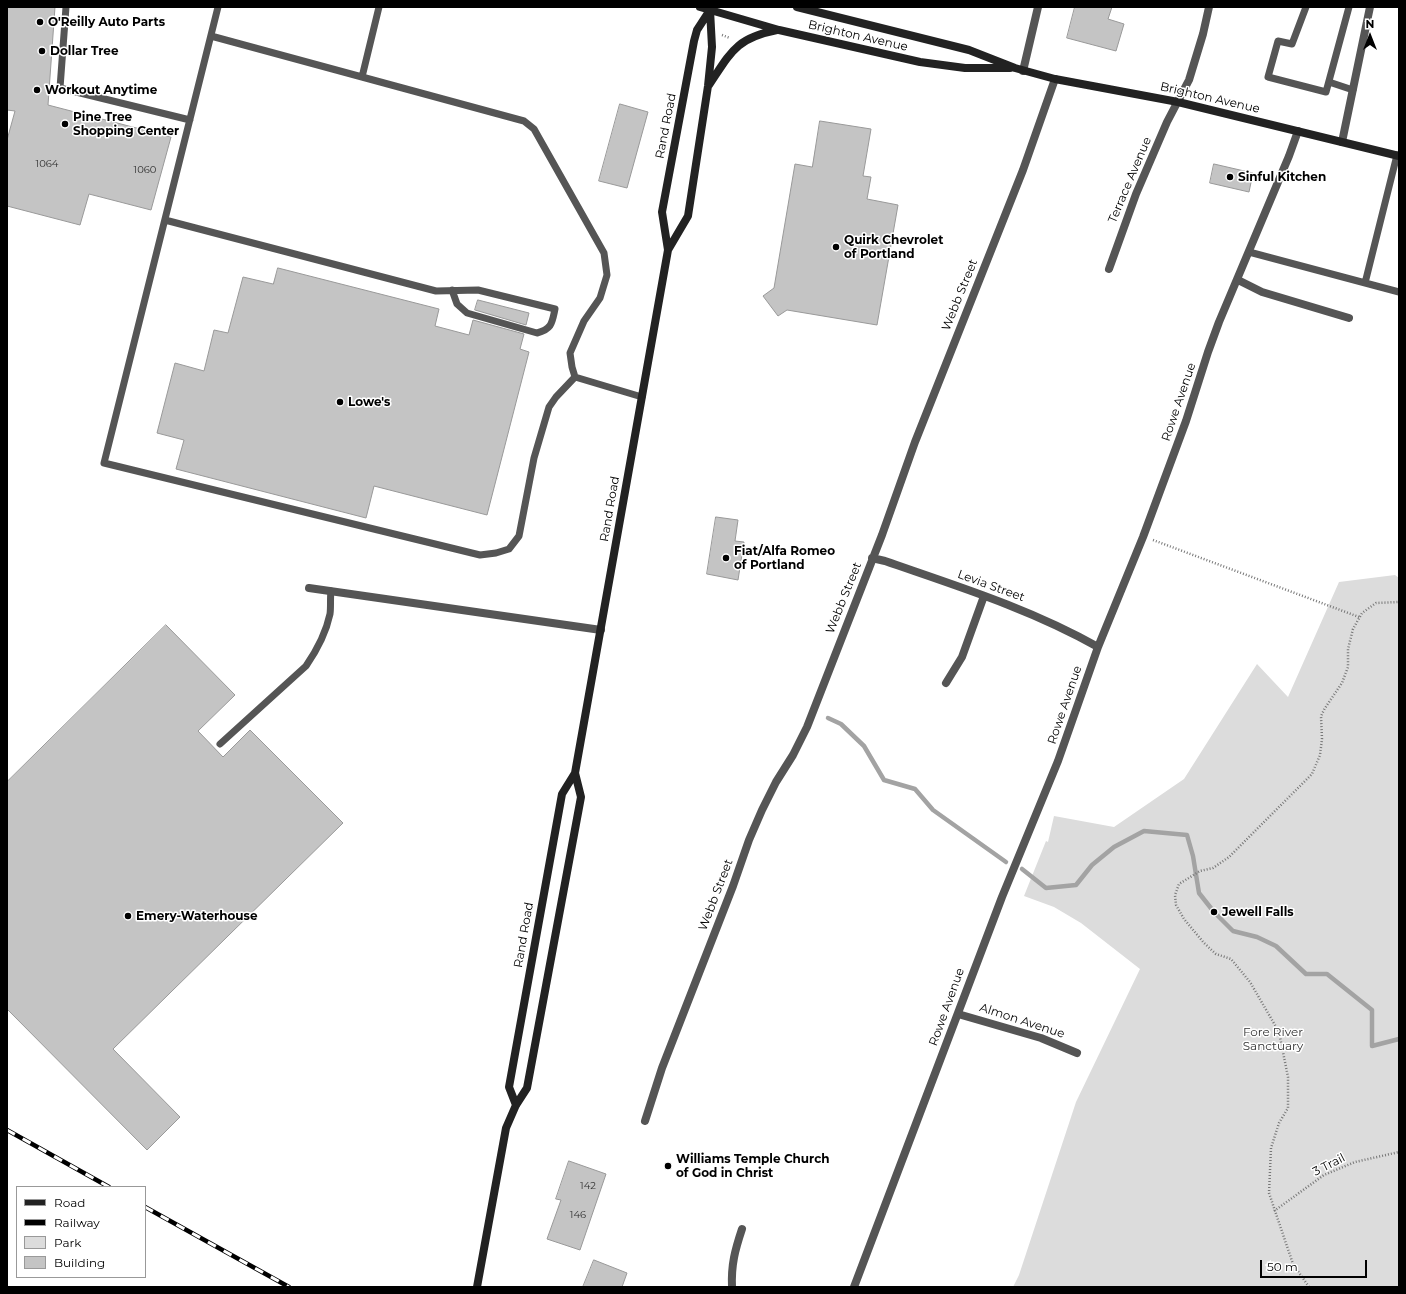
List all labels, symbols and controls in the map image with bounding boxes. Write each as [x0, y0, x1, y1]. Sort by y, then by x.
place label: O'Reilly Auto Parts [48, 15, 165, 29]
north arrow [1350, 16, 1390, 56]
marker: O'Reilly Auto Parts [35, 17, 45, 27]
text: N [1366, 17, 1374, 31]
street label: Brighton Avenue [807, 18, 909, 54]
place label: Dollar Tree [50, 44, 118, 58]
marker: Dollar Tree [37, 46, 47, 56]
street label: Brighton Avenue [1159, 80, 1261, 116]
place label: Workout Anytime [45, 83, 157, 97]
marker: Workout Anytime [32, 85, 42, 95]
street label: Rand Road [653, 92, 679, 160]
place label: Pine Tree Shopping Center [73, 110, 179, 138]
marker: Pine Tree Shopping Center [60, 119, 70, 129]
street label: Terrace Avenue [1105, 135, 1155, 225]
house number: 1064 [36, 158, 58, 170]
house number: 1060 [134, 164, 156, 176]
place label: Sinful Kitchen [1238, 170, 1326, 184]
marker: Sinful Kitchen [1225, 172, 1235, 182]
place label: Quirk Chevrolet of Portland [844, 233, 943, 261]
marker: Quirk Chevrolet of Portland [831, 242, 841, 252]
street label: Webb Street [939, 257, 981, 333]
street label: Rowe Avenue [1159, 361, 1199, 443]
place label: Lowe's [348, 395, 390, 409]
marker: Lowe's [335, 397, 345, 407]
street label: Rand Road [597, 475, 623, 543]
place label: Fiat/Alfa Romeo of Portland [734, 544, 835, 572]
marker: Fiat/Alfa Romeo of Portland [721, 553, 731, 563]
street label: Webb Street [823, 560, 865, 636]
street label: Levia Street [955, 567, 1027, 605]
street label: Rowe Avenue [1045, 664, 1085, 746]
street label: Webb Street [696, 857, 736, 933]
street label: Rand Road [511, 901, 537, 969]
place label: Jewell Falls [1222, 905, 1294, 919]
marker: Jewell Falls [1209, 907, 1219, 917]
place label: Emery-Waterhouse [136, 909, 258, 923]
marker: Emery-Waterhouse [123, 911, 133, 921]
street label: Rowe Avenue [926, 966, 968, 1048]
street label: Almon Avenue [978, 1000, 1066, 1042]
park label: Fore River Sanctuary [1243, 1025, 1303, 1053]
street label: 3 Trail [1310, 1151, 1348, 1179]
place label: Williams Temple Church of God in Christ [676, 1152, 830, 1180]
marker: Williams Temple Church of God in Christ [663, 1161, 673, 1171]
house number: 142 [580, 1180, 596, 1192]
legend [16, 1186, 146, 1278]
text: Road [54, 1195, 85, 1210]
house number: 146 [570, 1209, 586, 1221]
text: Railway [54, 1215, 100, 1230]
text: Park [54, 1235, 81, 1250]
scale bar [1262, 1252, 1369, 1278]
text: Building [54, 1255, 105, 1270]
text: 50 m [1267, 1259, 1298, 1274]

